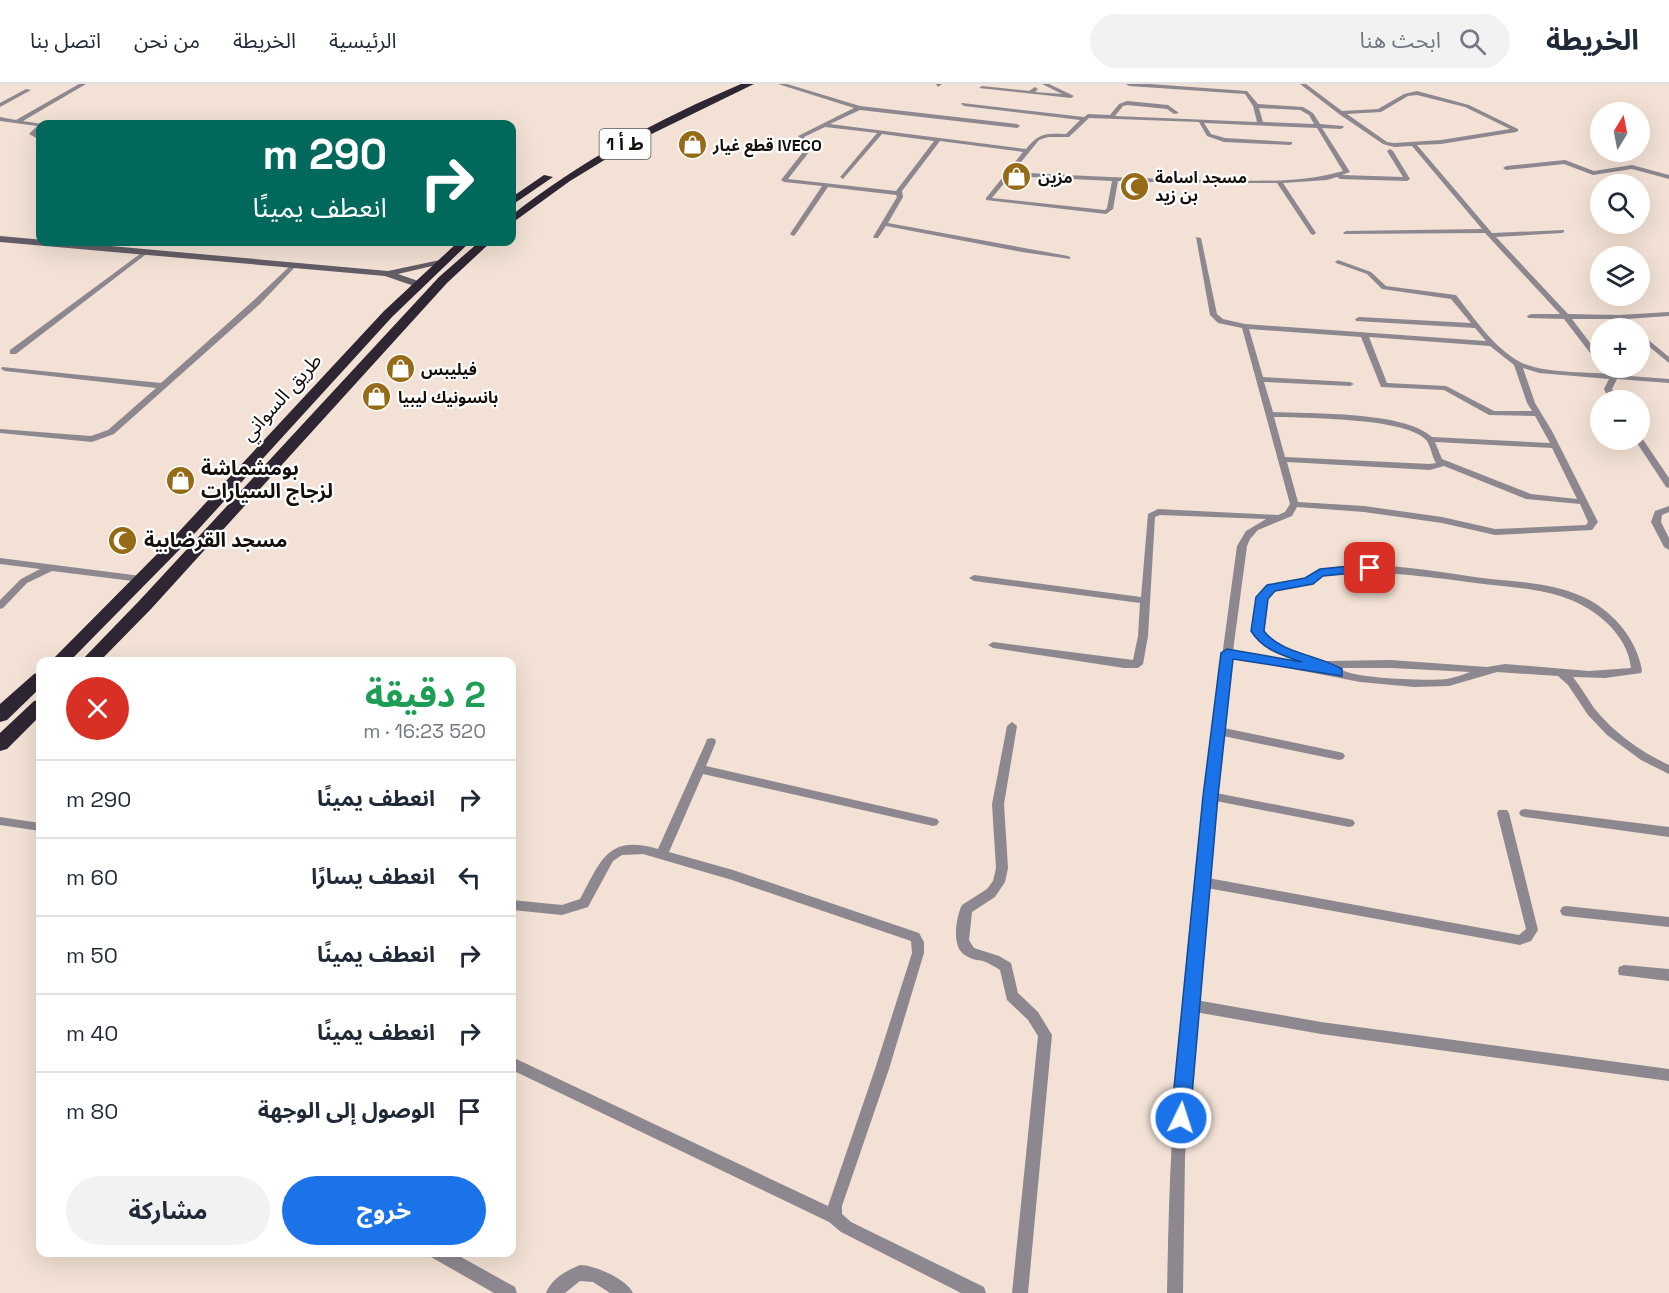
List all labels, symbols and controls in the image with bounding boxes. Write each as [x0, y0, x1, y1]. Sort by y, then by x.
search box [1090, 14, 1510, 68]
text: الخريطة [1546, 22, 1639, 58]
icon: search [1456, 25, 1489, 58]
text: ابحث هنا [1360, 26, 1441, 54]
text: اتصل بنا [30, 27, 101, 54]
text: من نحن [134, 27, 200, 54]
text: الخريطة [233, 27, 296, 54]
text: الرئيسية [329, 27, 396, 54]
north arrow [1590, 102, 1650, 162]
map controls [1590, 102, 1650, 450]
text: 290 m [263, 128, 387, 181]
road number: ط أ 1 [600, 129, 650, 159]
shop icon: قطع غيار IVECO [676, 129, 708, 161]
place label: قطع غيار IVECO [712, 135, 822, 158]
icon: right [408, 144, 486, 222]
shop icon: مزين [1001, 161, 1033, 193]
place label: مزين [1038, 167, 1073, 188]
place label: مسجد اسامة بن زيد [1155, 167, 1247, 206]
mosque icon: مسجد اسامة بن زيد [1118, 170, 1150, 202]
button: search [1590, 174, 1650, 234]
text: انعطف يمينًا [253, 190, 387, 225]
button: layers [1590, 246, 1650, 306]
button: + [1590, 318, 1650, 378]
street label: طريق السواني [235, 348, 329, 448]
shop icon: فيليبس [384, 353, 416, 385]
place label: فيليبس [421, 359, 477, 380]
shop icon: بانسونيك ليبيا [361, 381, 393, 413]
place label: بانسونيك ليبيا [398, 387, 498, 408]
button: − [1590, 390, 1650, 450]
place label: بومشماشة لزجاج السيارات [201, 455, 333, 506]
shop icon: بومشماشة لزجاج السيارات [164, 464, 196, 496]
mosque icon: مسجد القرضابية [107, 524, 139, 556]
place label: مسجد القرضابية [144, 527, 287, 553]
pin [1344, 542, 1395, 593]
icon: arrive [1353, 551, 1386, 584]
text: 2 دقيقة [365, 672, 486, 718]
button: close [66, 677, 129, 740]
text: 520 m · 16:23 [363, 718, 486, 744]
icon: right [453, 783, 486, 816]
text: انعطف يمينًا [317, 784, 435, 812]
text: 290 m [66, 785, 131, 813]
icon: left [453, 861, 486, 894]
text: انعطف يسارًا [311, 862, 435, 890]
text: 60 m [66, 863, 118, 891]
icon: right [453, 939, 486, 972]
text: انعطف يمينًا [317, 940, 435, 968]
text: 50 m [66, 941, 118, 969]
icon: right [453, 1017, 486, 1050]
text: انعطف يمينًا [317, 1018, 435, 1046]
text: 40 m [66, 1019, 118, 1047]
position arrow [1149, 1086, 1213, 1150]
icon: arrive [453, 1095, 486, 1128]
text: الوصول إلى الوجهة [258, 1096, 435, 1124]
text: 80 m [66, 1097, 118, 1125]
button: مشاركة [66, 1176, 270, 1245]
button: خروج [282, 1176, 486, 1245]

